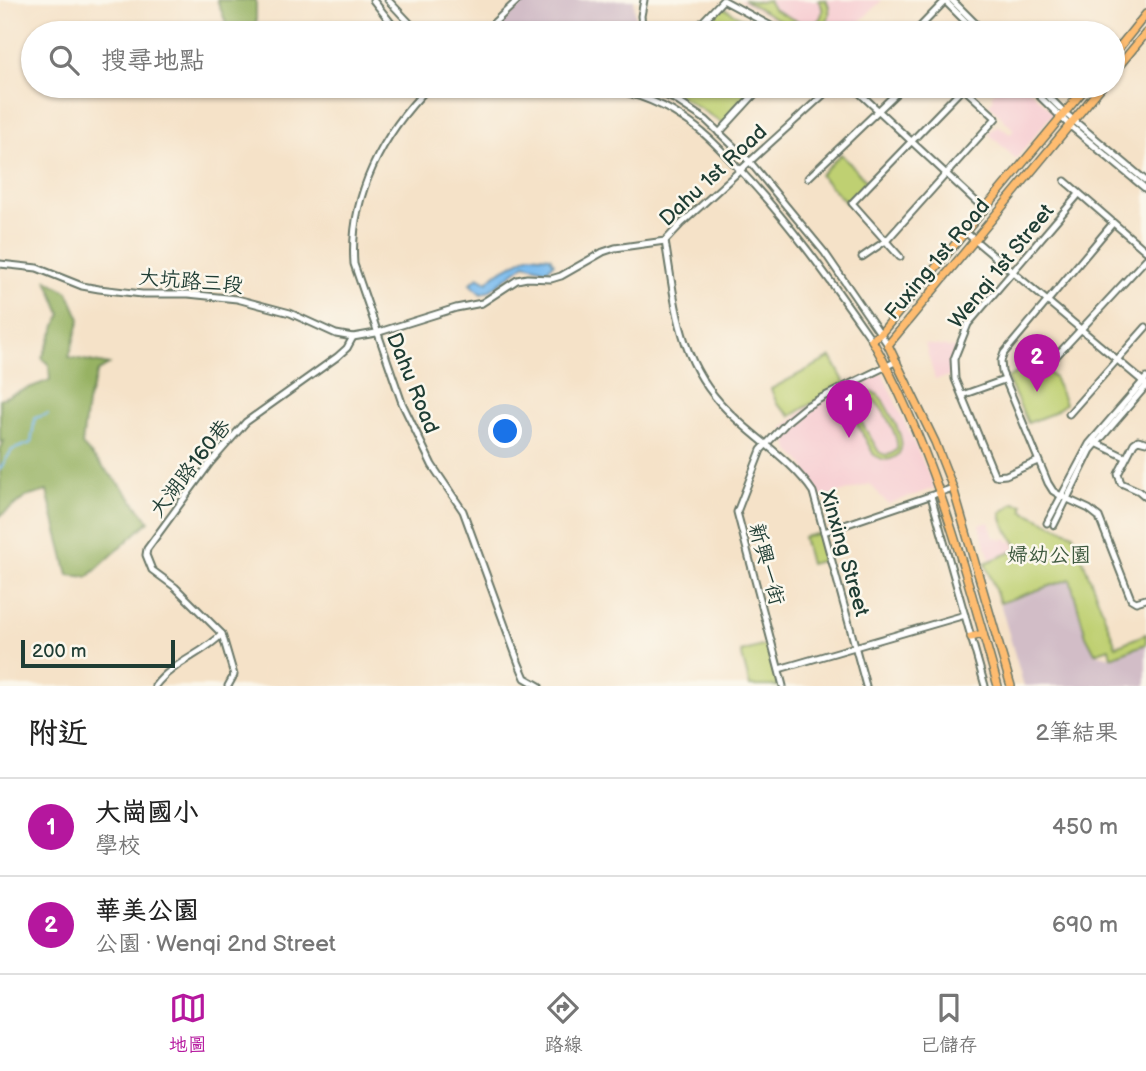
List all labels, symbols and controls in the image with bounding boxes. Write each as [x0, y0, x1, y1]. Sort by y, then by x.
search box [21, 21, 1125, 98]
icon: search [45, 41, 83, 79]
text: 搜尋地點 [101, 46, 205, 77]
street label: Dahu 1st Road [655, 119, 772, 231]
street label: Fuxing 1st Road [880, 194, 995, 325]
street label: Wenqi 1st Street [944, 199, 1060, 334]
street label: 大坑路三段 [138, 264, 244, 299]
street label: Dahu Road [381, 329, 444, 437]
pin: 2 [1014, 334, 1060, 392]
pin: 1 [826, 380, 872, 438]
street label: 大湖路160巷 [144, 414, 236, 522]
your location [488, 414, 522, 448]
street label: Xinxing Street [814, 486, 875, 620]
street label: 新興一街 [744, 520, 789, 608]
park label: 婦幼公園 [1007, 543, 1091, 568]
scale bar [21, 637, 175, 669]
text: 200 m [32, 640, 86, 663]
text: 附近 [28, 716, 88, 752]
text: 2筆結果 [1035, 719, 1118, 747]
text: 大崗國小 [95, 798, 199, 829]
text: 1 [46, 813, 56, 841]
text: 450 m [1052, 813, 1118, 841]
text: 學校 [95, 832, 141, 860]
text: 華美公園 [95, 896, 199, 927]
text: 2 [44, 911, 58, 939]
text: 690 m [1052, 911, 1118, 939]
text: 公園 · Wenqi 2nd Street [95, 930, 336, 958]
tab: 地圖 [169, 989, 207, 1057]
tab: 路線 [544, 989, 582, 1057]
tab: 已儲存 [920, 989, 977, 1057]

